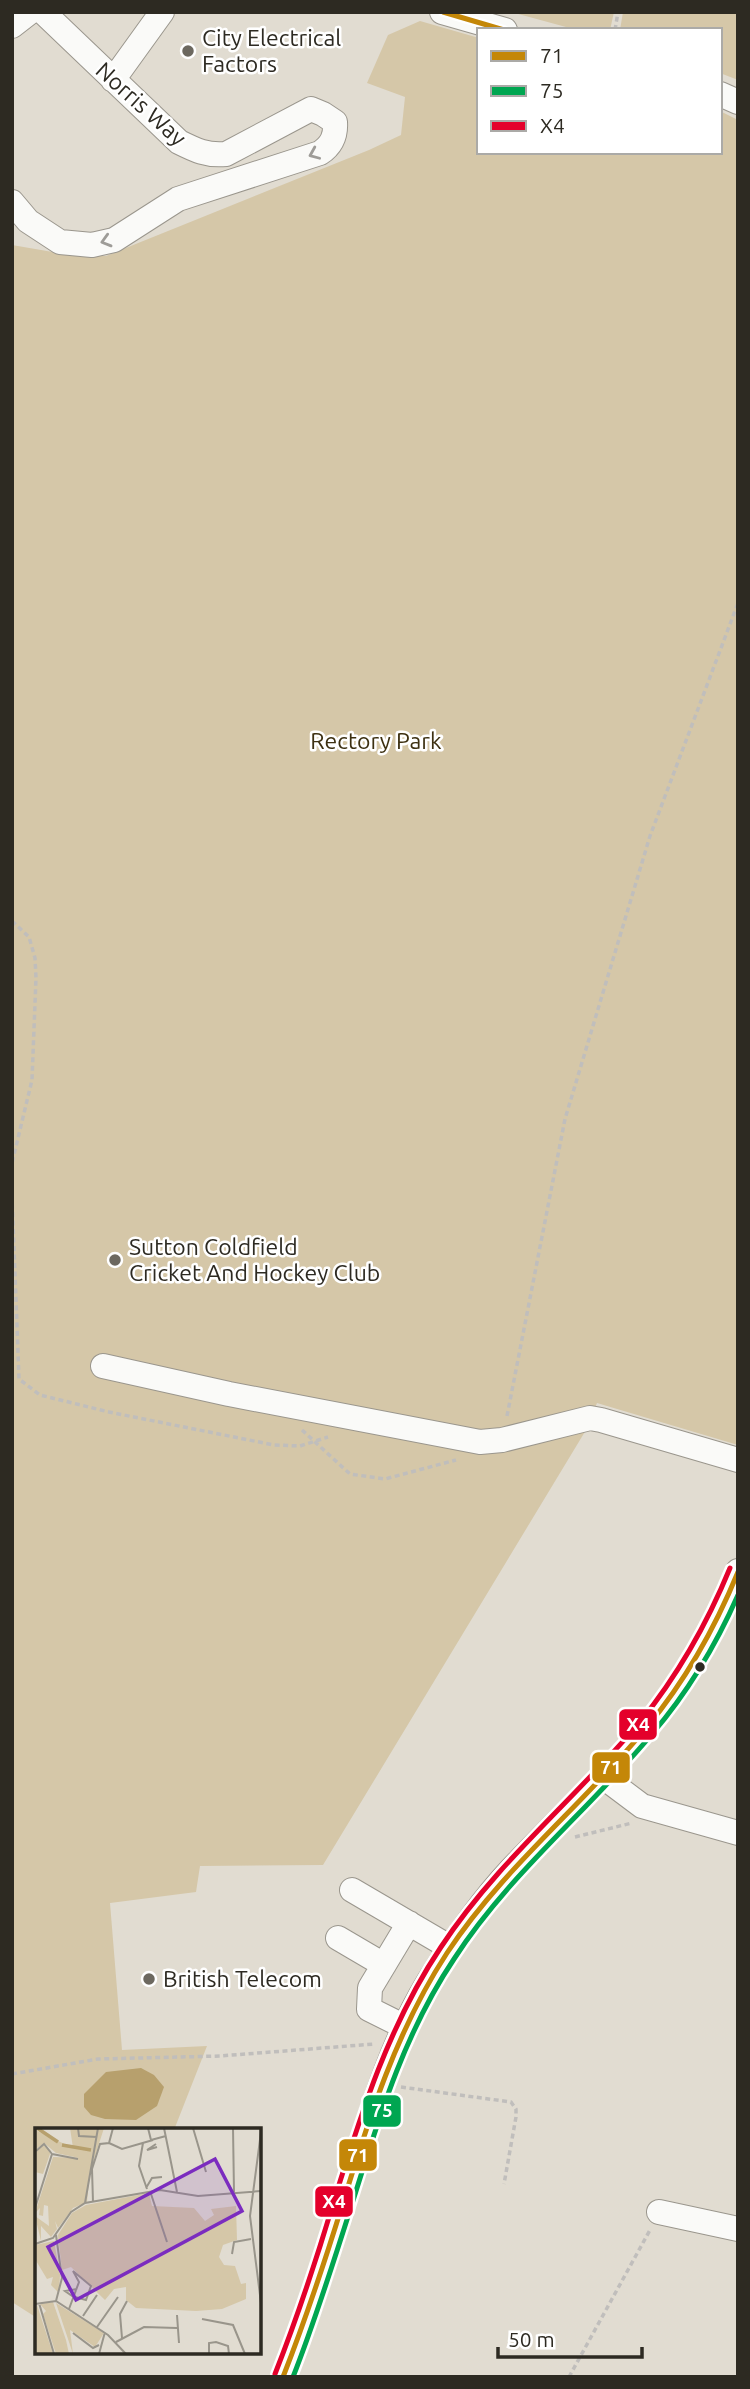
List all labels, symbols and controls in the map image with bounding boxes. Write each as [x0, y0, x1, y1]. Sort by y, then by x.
place label: City Electrical Factors [202, 25, 341, 76]
legend [477, 28, 722, 154]
marker: City Electrical Factors [180, 43, 196, 59]
text: 71 [540, 43, 564, 67]
street label: Norris Way [91, 57, 191, 150]
text: 75 [540, 78, 564, 102]
text: X4 [540, 113, 565, 137]
one-way arrow [309, 146, 322, 160]
one-way arrow [101, 232, 113, 247]
park label: Rectory Park [310, 728, 442, 753]
place label: Sutton Coldfield Cricket And Hockey Club [129, 1234, 380, 1285]
marker: Sutton Coldfield Cricket And Hockey Club [107, 1252, 123, 1268]
unlabelled marker [693, 1660, 707, 1674]
line badge: X4 [618, 1708, 658, 1741]
text: X4 [626, 1713, 650, 1735]
line badge: 71 [591, 1751, 631, 1784]
text: 71 [600, 1756, 622, 1778]
place label: British Telecom [163, 1966, 322, 1991]
marker: British Telecom [141, 1971, 157, 1987]
line badge: 75 [362, 2094, 402, 2128]
text: 75 [371, 2099, 393, 2121]
inset map [35, 2128, 261, 2354]
line badge: 71 [338, 2138, 378, 2172]
text: 71 [347, 2144, 369, 2166]
line badge: X4 [314, 2185, 354, 2218]
text: X4 [322, 2190, 346, 2212]
scale bar [498, 2316, 642, 2360]
text: 50 m [508, 2327, 555, 2351]

